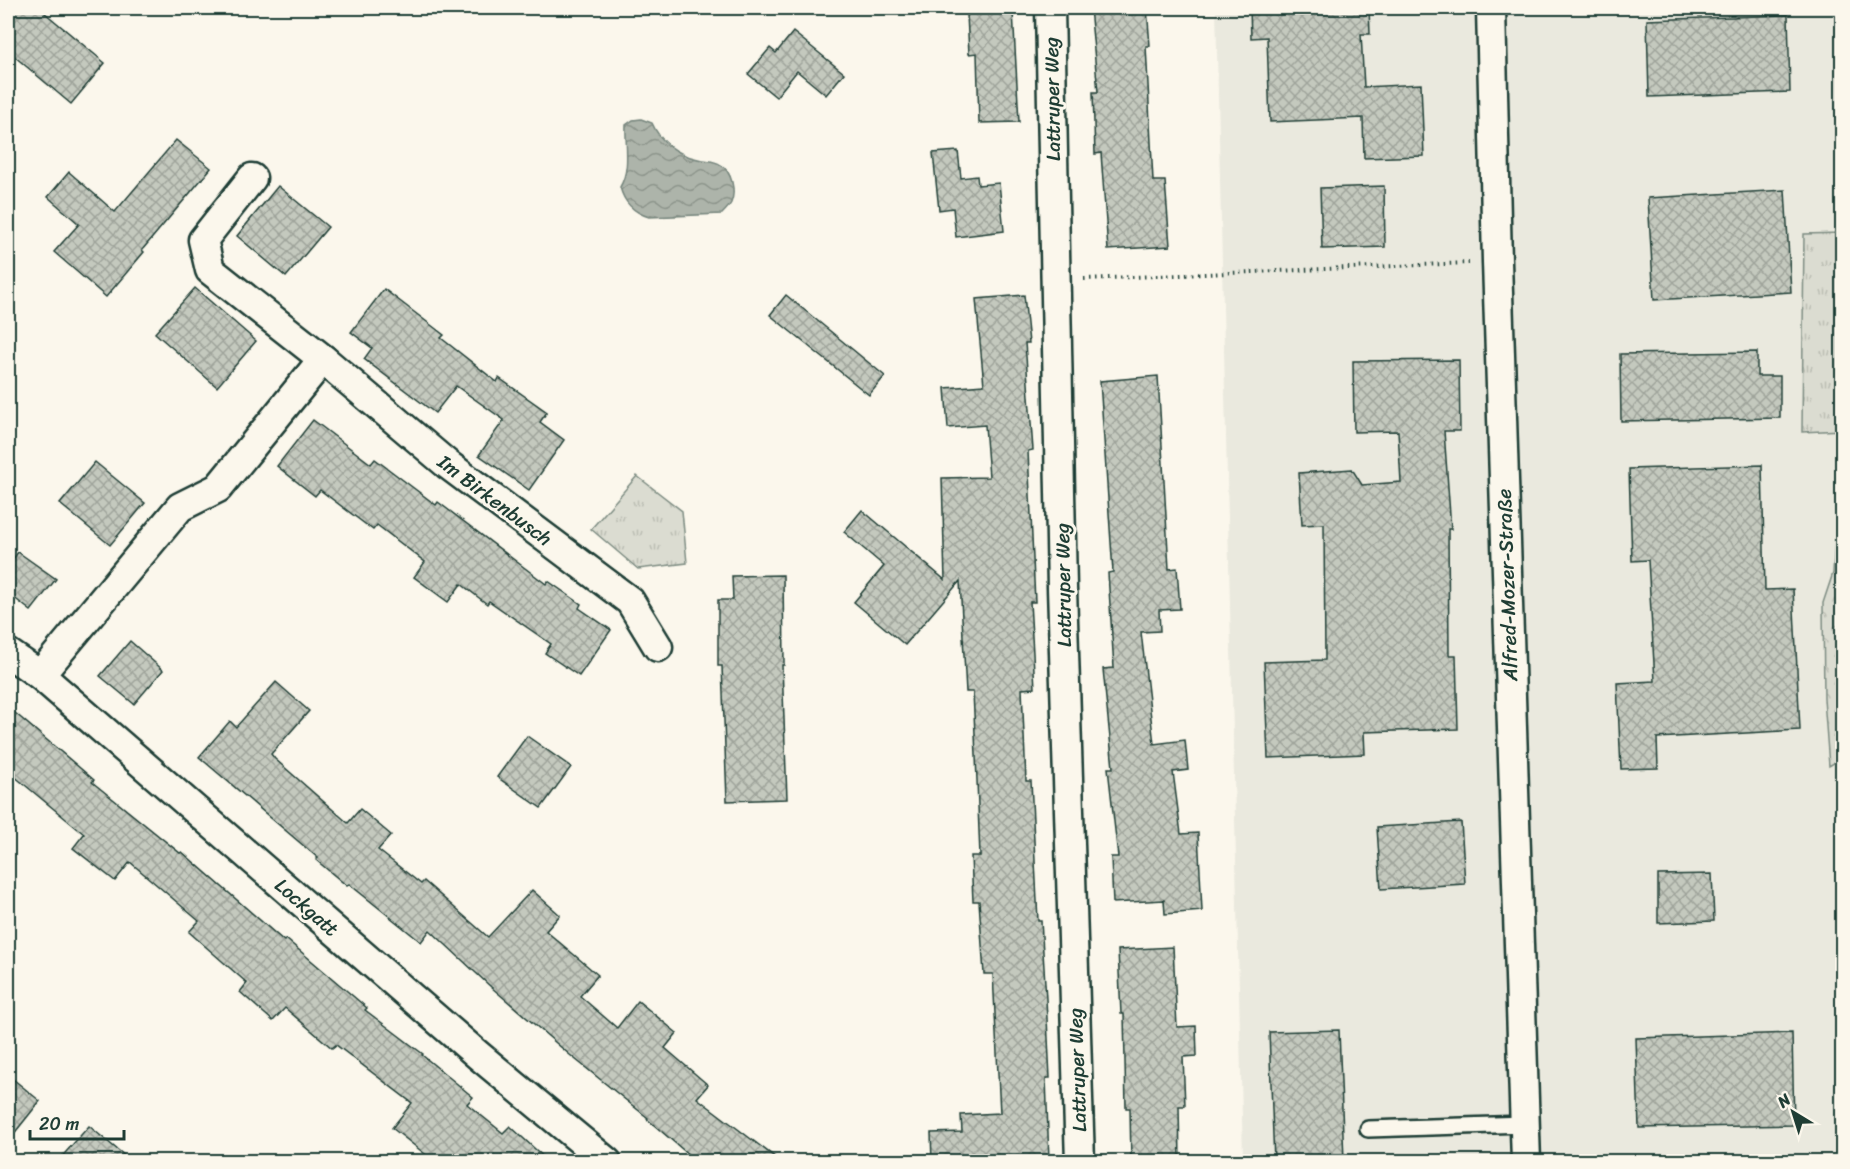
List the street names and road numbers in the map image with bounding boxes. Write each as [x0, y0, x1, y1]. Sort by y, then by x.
street label: Lattruper Weg [1034, 37, 1071, 161]
street label: Im Birkenbusch [429, 445, 560, 555]
street label: Alfred-Mozer-Straße [1487, 488, 1528, 683]
street label: Lattruper Weg [1045, 523, 1082, 647]
street label: Lockgatt [266, 869, 347, 946]
street label: Lattruper Weg [1058, 1007, 1097, 1133]

